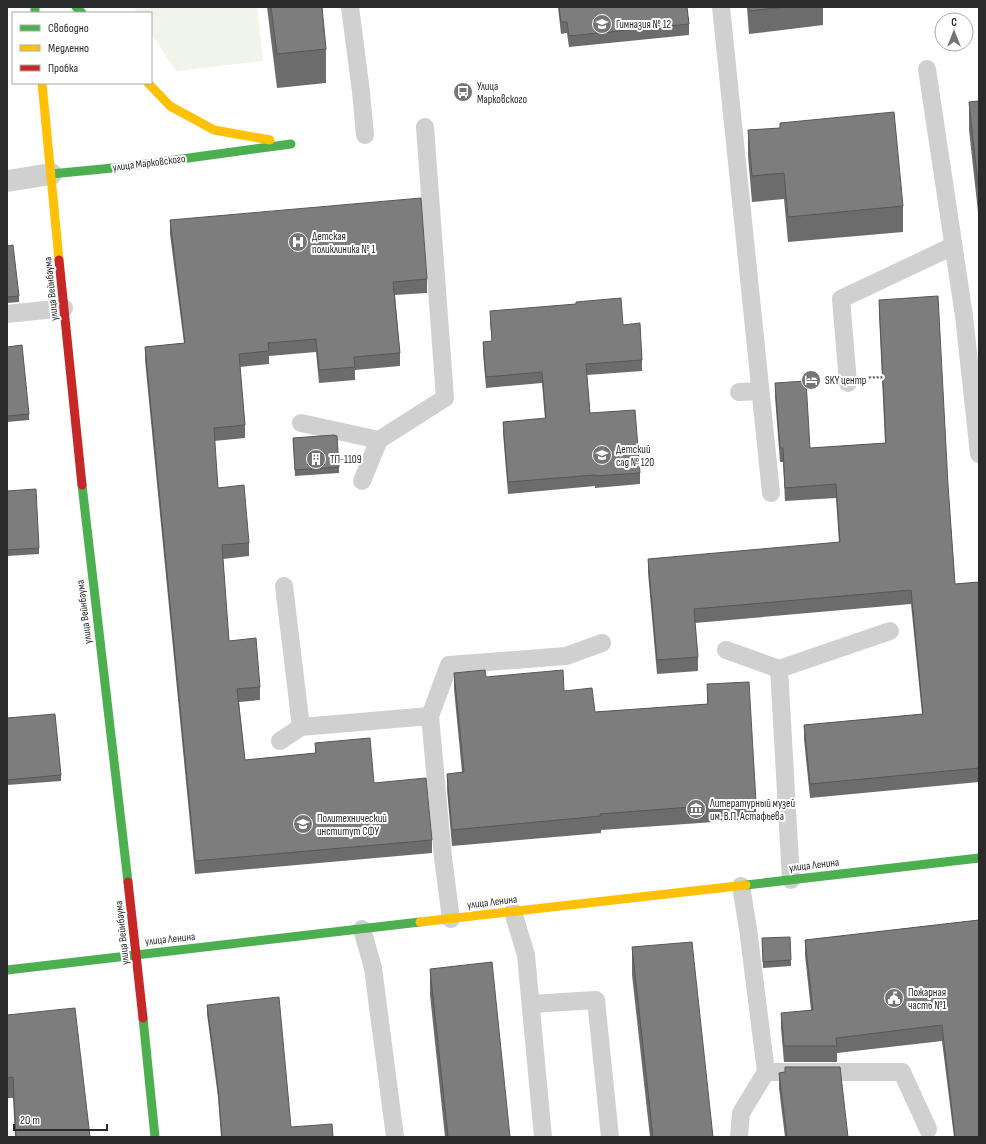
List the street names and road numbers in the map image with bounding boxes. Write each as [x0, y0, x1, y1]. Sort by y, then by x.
street label: улица Марковского [112, 152, 187, 174]
street label: улица Вейнбаума [41, 256, 61, 322]
street label: улица Вейнбаума [74, 579, 94, 645]
street label: улица Ленина [788, 855, 840, 875]
street label: улица Ленина [466, 892, 518, 912]
street label: улица Вейнбаума [112, 900, 132, 966]
street label: улица Ленина [144, 930, 196, 948]

